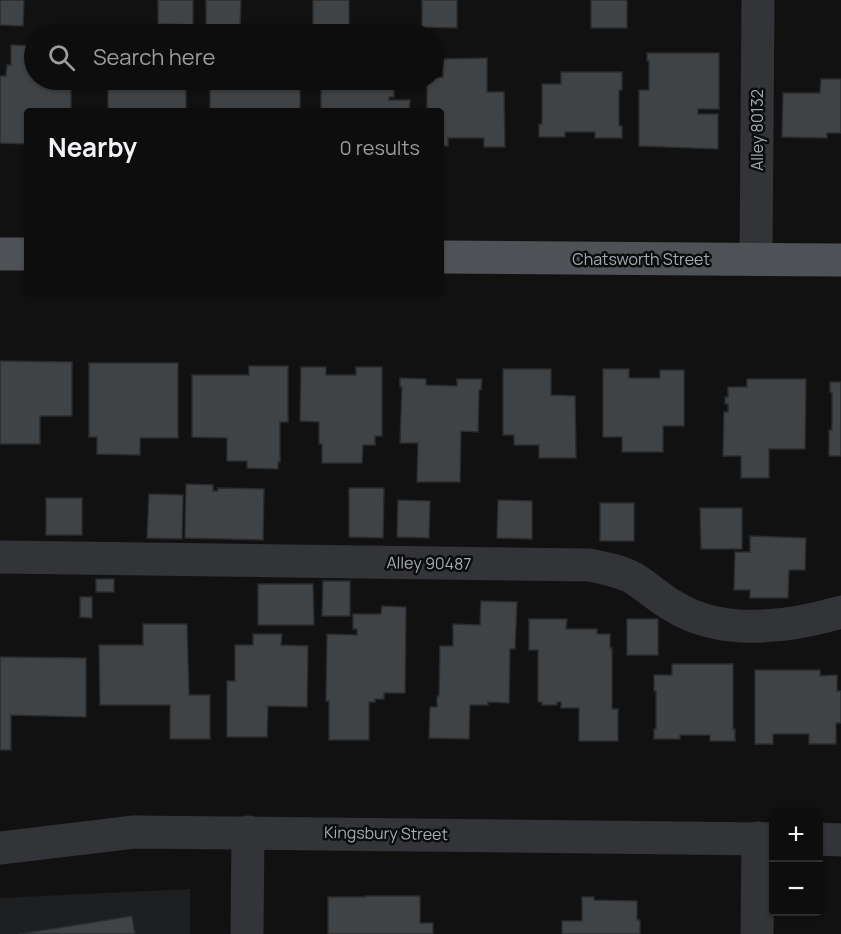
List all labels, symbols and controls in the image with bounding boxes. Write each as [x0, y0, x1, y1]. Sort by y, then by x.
search box [24, 24, 444, 90]
icon: search [45, 41, 78, 74]
text: Search here [93, 42, 215, 72]
street label: Alley 80132 [746, 89, 768, 171]
text: Nearby [48, 129, 137, 165]
text: 0 results [340, 134, 420, 161]
street label: Chatsworth Street [572, 248, 710, 270]
street label: Alley 90487 [386, 551, 472, 575]
map controls [769, 808, 823, 916]
button: + [769, 808, 823, 862]
street label: Kingsbury Street [324, 821, 448, 845]
button: − [769, 862, 823, 916]

